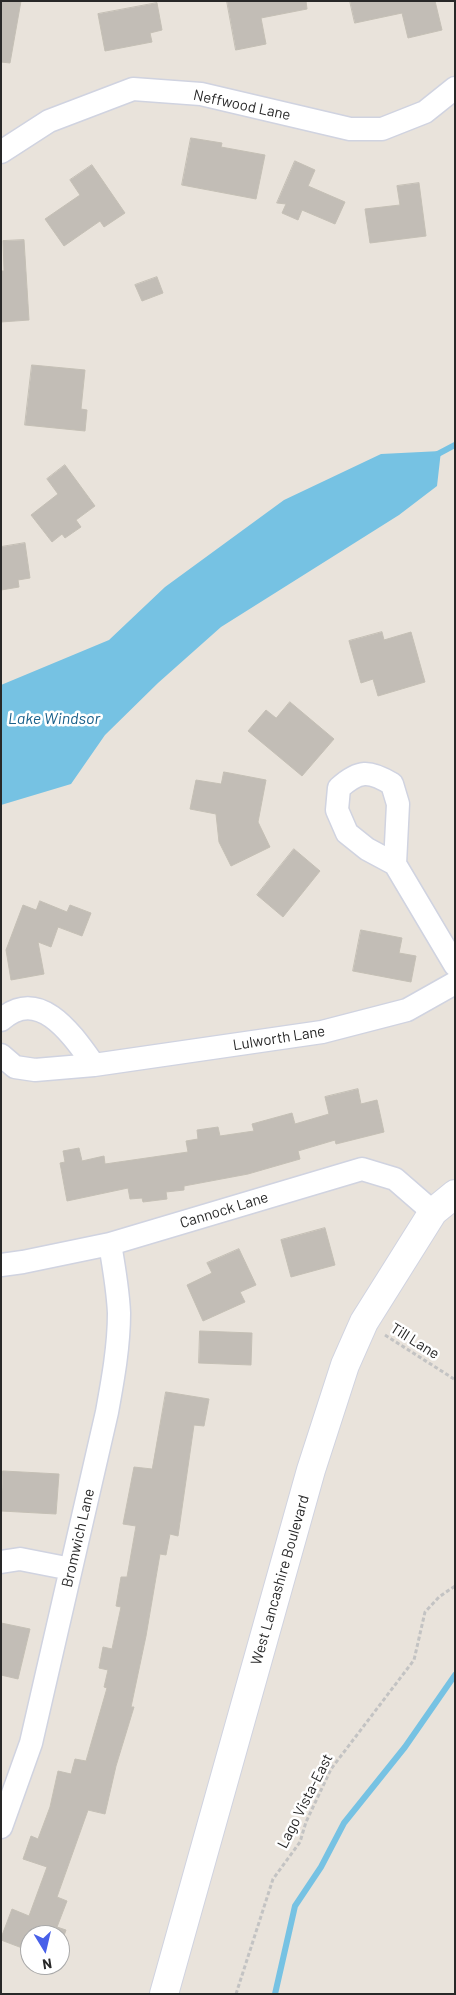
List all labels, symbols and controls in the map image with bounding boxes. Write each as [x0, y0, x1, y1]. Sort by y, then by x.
street label: Neffwood Lane [192, 86, 292, 124]
water label: Lake Windsor [8, 709, 100, 729]
street label: Lulworth Lane [232, 1022, 326, 1054]
street label: Cannock Lane [178, 1188, 270, 1232]
street label: Till Lane [387, 1319, 443, 1363]
street label: Bromwich Lane [58, 1487, 98, 1589]
street label: West Lancashire Boulevard [247, 1493, 313, 1667]
street label: Lago Vista-East [273, 1751, 337, 1851]
north arrow [20, 1925, 70, 1975]
text: N [41, 1955, 53, 1973]

